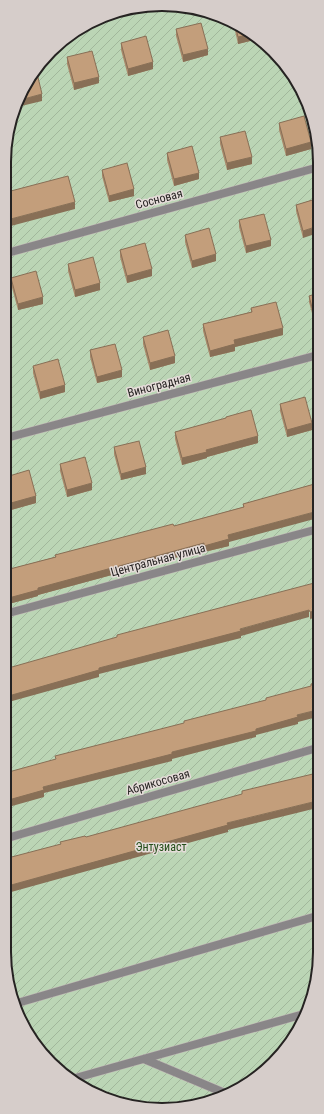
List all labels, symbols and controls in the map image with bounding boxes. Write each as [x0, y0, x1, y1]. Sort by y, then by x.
street label: Сосновая [134, 186, 184, 212]
street label: Виноградная [126, 370, 192, 400]
street label: Центральная улица [109, 541, 207, 579]
street label: Абрикосовая [125, 766, 191, 798]
park label: Энтузиаст [135, 840, 187, 854]

